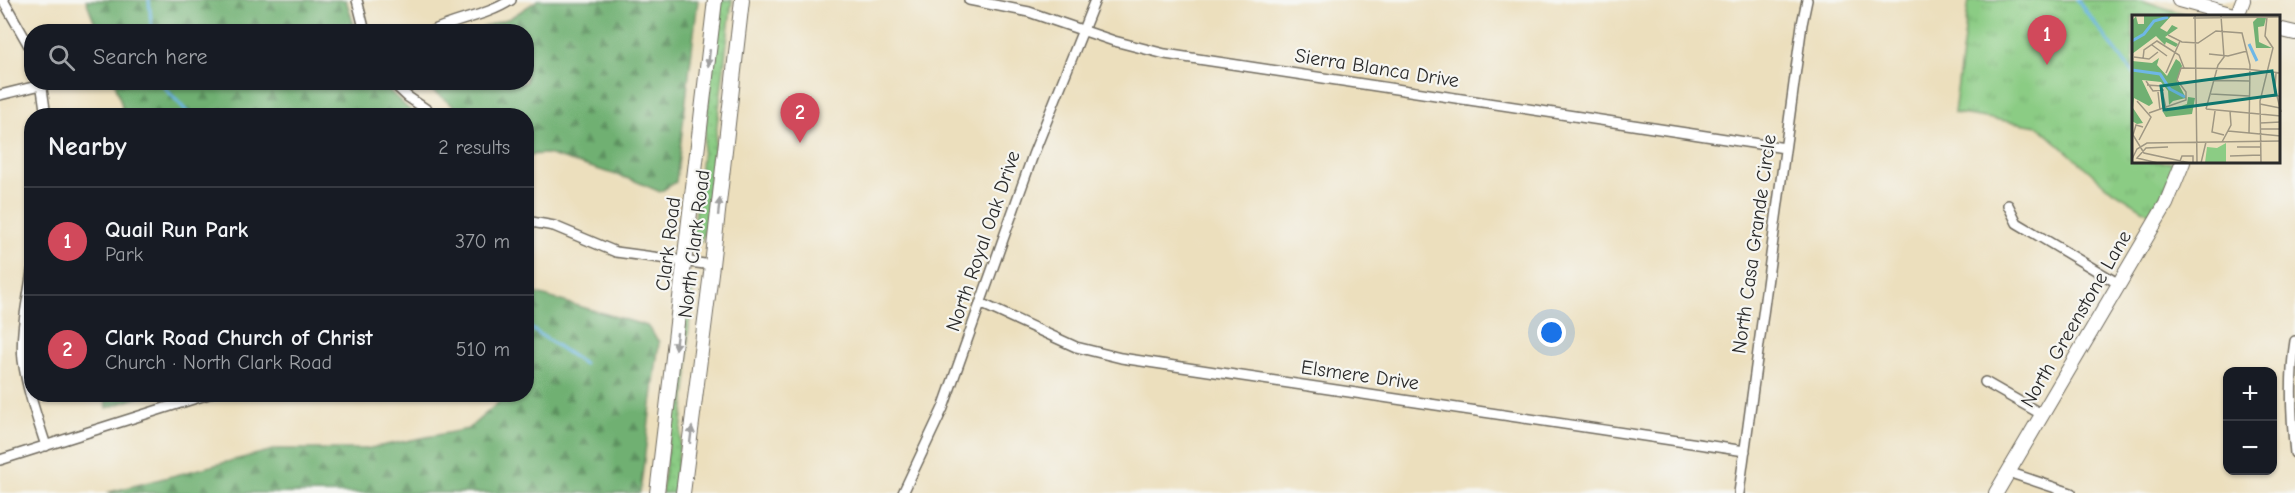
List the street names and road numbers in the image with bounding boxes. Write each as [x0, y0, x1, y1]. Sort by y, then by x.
street label: Sierra Blanca Drive [1293, 44, 1461, 92]
street label: North Casa Grande Circle [1727, 133, 1781, 355]
street label: North Royal Oak Drive [941, 148, 1025, 334]
street label: North Clark Road [673, 169, 715, 319]
street label: Clark Road [651, 196, 685, 292]
street label: North Greenstone Lane [2016, 226, 2136, 412]
street label: Elsmere Drive [1300, 355, 1420, 395]

